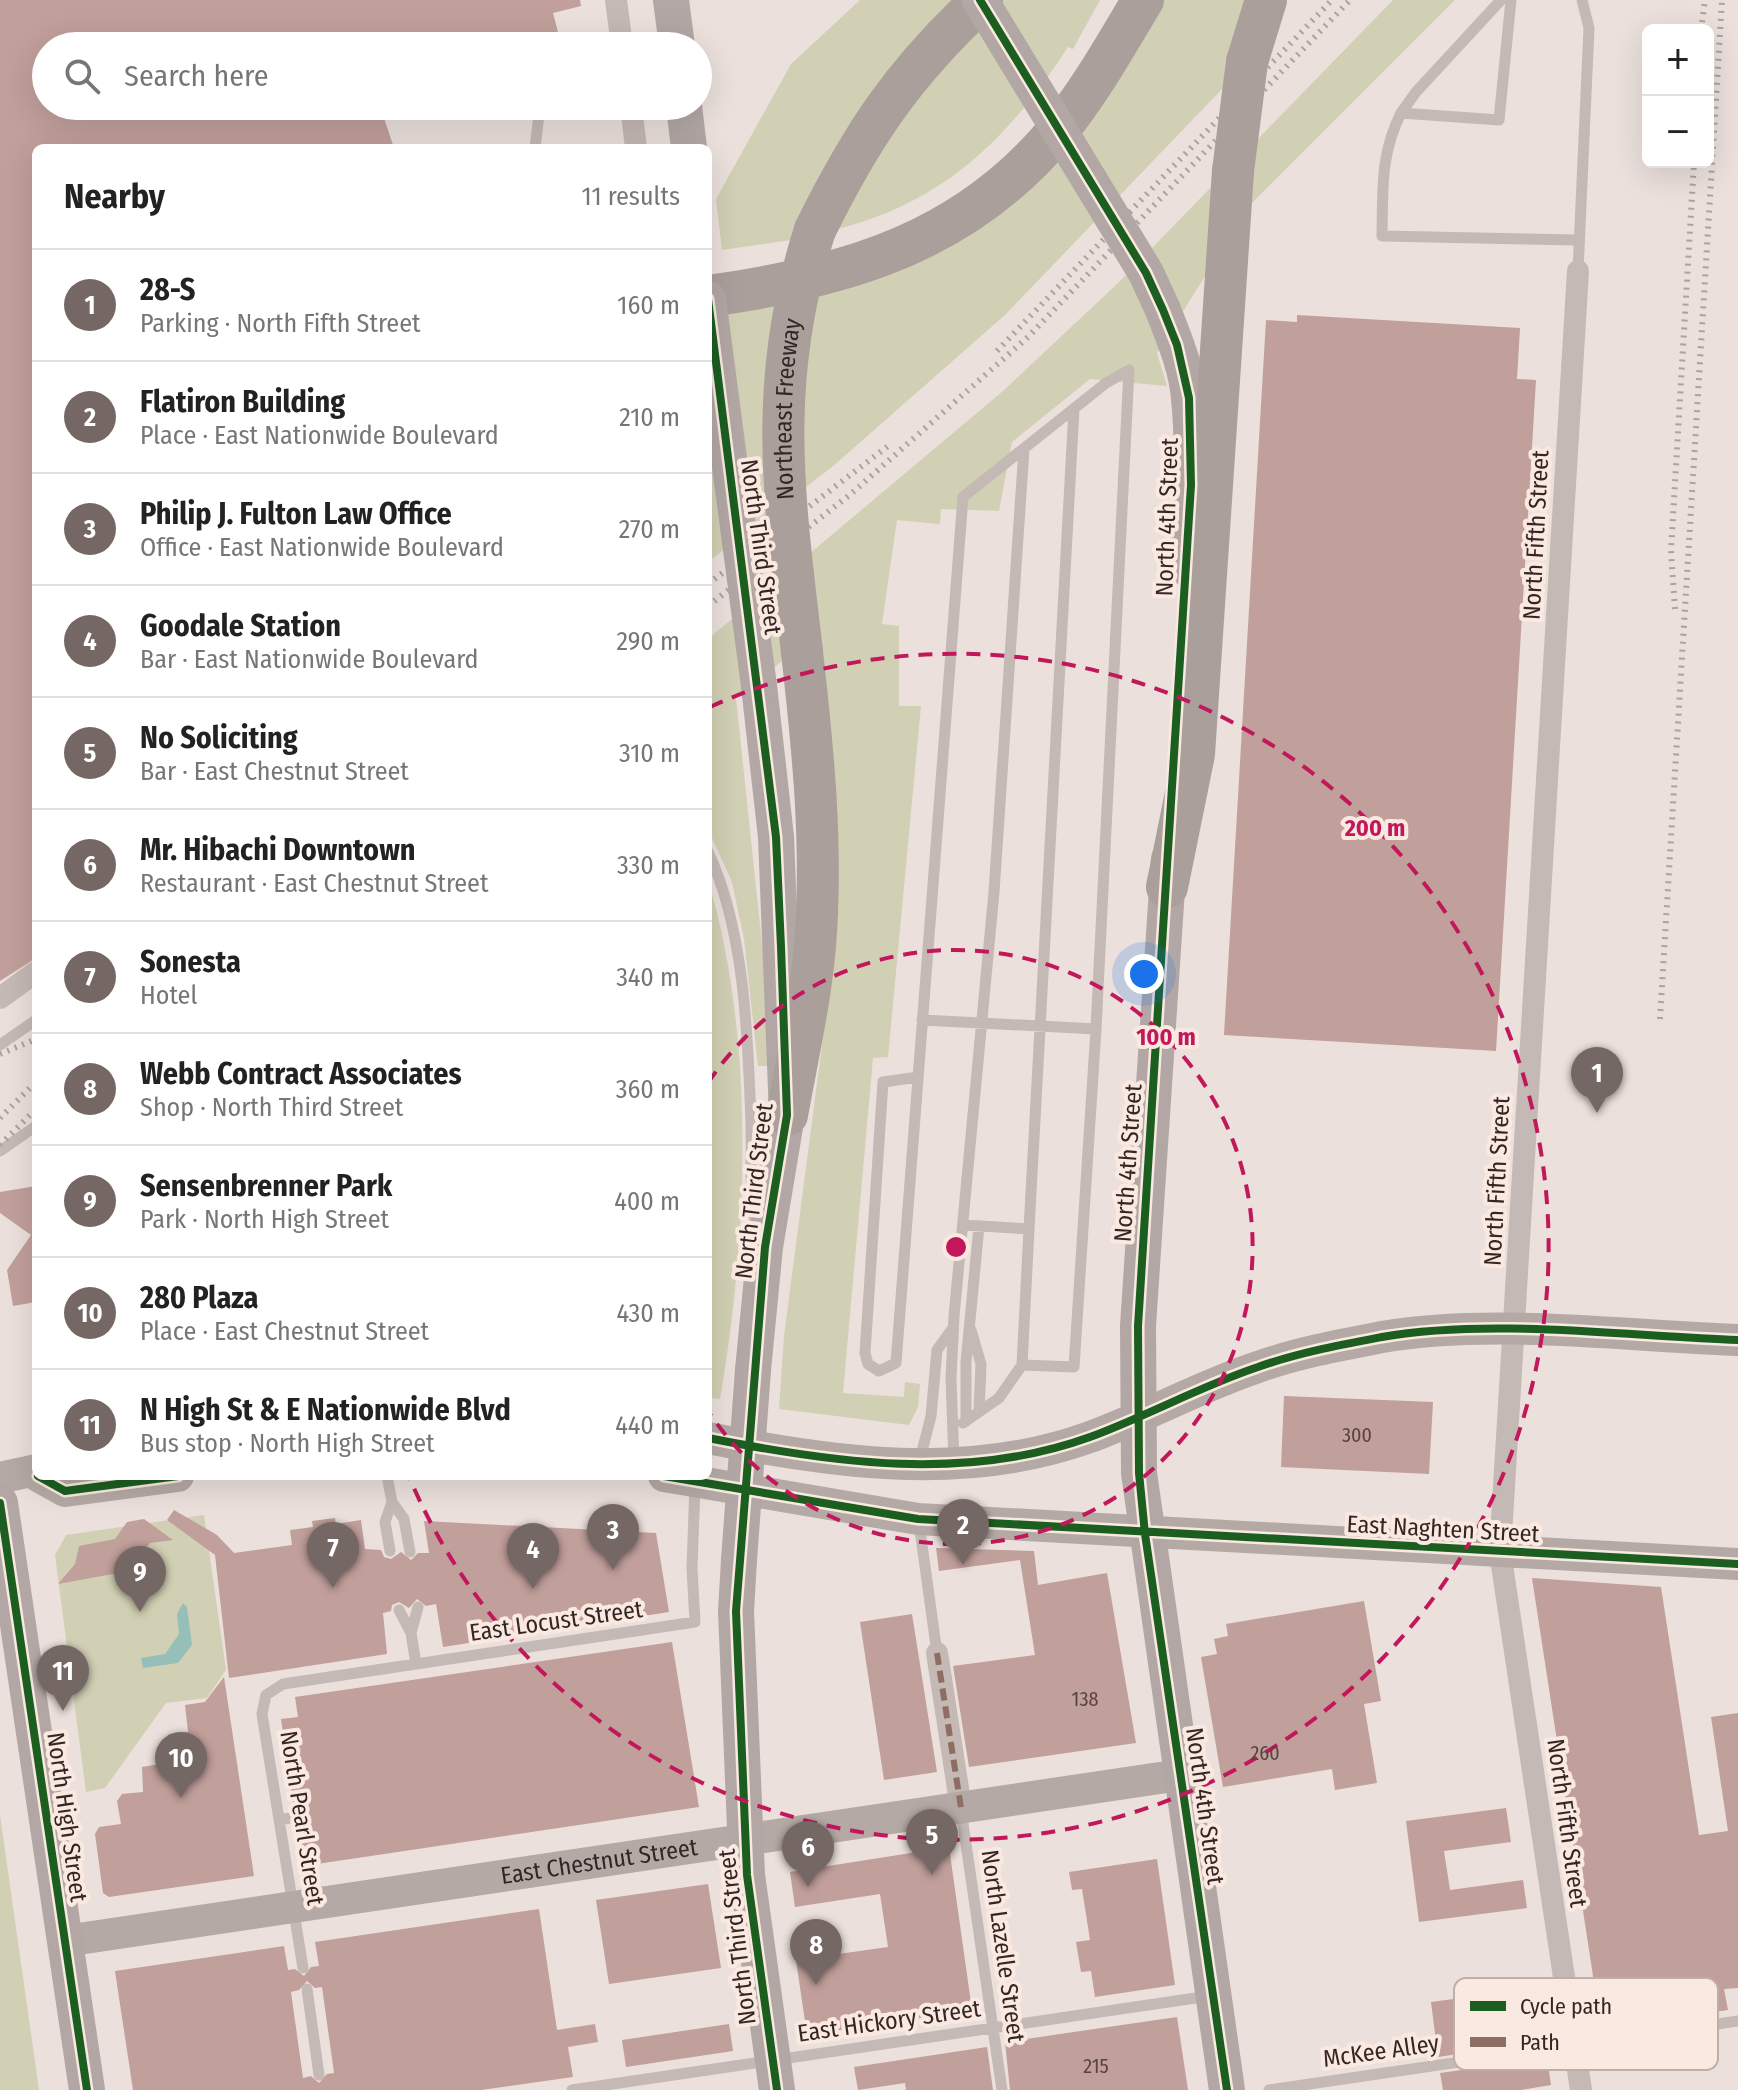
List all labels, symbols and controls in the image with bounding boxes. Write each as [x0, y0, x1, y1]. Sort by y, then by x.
map controls [1642, 24, 1714, 168]
button: + [1642, 24, 1714, 96]
search box [32, 32, 712, 120]
icon: search [60, 54, 104, 98]
text: Search here [124, 58, 269, 94]
button: − [1642, 96, 1714, 168]
text: Nearby [64, 176, 165, 217]
text: 11 results [582, 181, 680, 212]
text: 28-S [140, 272, 195, 308]
text: 1 [85, 290, 96, 321]
text: 160 m [617, 290, 680, 321]
text: Parking · North Fifth Street [140, 308, 421, 339]
street label: Northeast Freeway [769, 316, 807, 501]
text: Flatiron Building [140, 384, 345, 420]
text: 2 [84, 402, 96, 433]
text: 210 m [619, 402, 680, 433]
text: Place · East Nationwide Boulevard [140, 420, 499, 451]
street label: North 4th Street [1150, 437, 1184, 597]
street label: North Fifth Street [1518, 449, 1554, 621]
street label: North Third Street [735, 458, 787, 637]
text: Philip J. Fulton Law Office [140, 496, 452, 532]
text: 3 [84, 514, 96, 545]
text: 270 m [619, 514, 680, 545]
text: Office · East Nationwide Boulevard [140, 532, 504, 563]
text: Goodale Station [140, 608, 341, 644]
text: 4 [83, 626, 97, 657]
text: 290 m [616, 626, 680, 657]
text: Bar · East Nationwide Boulevard [140, 644, 479, 675]
text: No Soliciting [140, 720, 298, 756]
text: 5 [84, 738, 96, 769]
text: 310 m [619, 738, 680, 769]
text: Bar · East Chestnut Street [140, 756, 409, 787]
text: 200 m [1344, 814, 1405, 842]
text: Mr. Hibachi Downtown [140, 832, 415, 868]
text: 6 [83, 850, 97, 881]
text: 330 m [617, 850, 680, 881]
text: Restaurant · East Chestnut Street [140, 868, 488, 899]
text: Sonesta [140, 944, 241, 980]
your location [1124, 954, 1164, 994]
text: 7 [84, 962, 96, 993]
text: 340 m [616, 962, 680, 993]
text: Hotel [140, 980, 197, 1011]
text: 100 m [1136, 1023, 1196, 1051]
pin: 1 [1571, 1047, 1623, 1113]
text: Webb Contract Associates [140, 1056, 462, 1092]
text: 8 [83, 1074, 97, 1105]
text: 360 m [616, 1074, 680, 1105]
street label: North 4th Street [1109, 1083, 1148, 1243]
text: Shop · North Third Street [140, 1092, 403, 1123]
street label: North Fifth Street [1479, 1095, 1515, 1267]
street label: North Third Street [729, 1101, 779, 1280]
text: Sensenbrenner Park [140, 1168, 392, 1204]
text: 9 [83, 1186, 97, 1217]
text: 400 m [614, 1186, 680, 1217]
text: Park · North High Street [140, 1204, 389, 1235]
centre of rings [942, 1233, 970, 1261]
text: 280 Plaza [140, 1280, 258, 1316]
text: 10 [77, 1298, 103, 1329]
text: 430 m [616, 1298, 680, 1329]
text: Place · East Chestnut Street [140, 1316, 429, 1347]
text: N High St & E Nationwide Blvd [140, 1392, 511, 1428]
text: 11 [79, 1410, 101, 1441]
text: 440 m [615, 1410, 680, 1441]
house number: 300 [1342, 1423, 1372, 1447]
text: Bus stop · North High Street [140, 1428, 435, 1459]
pin: 2 [937, 1499, 989, 1565]
pin: 3 [587, 1504, 639, 1570]
street label: East Naghten Street [1346, 1510, 1540, 1548]
pin: 7 [307, 1522, 359, 1588]
pin: 4 [507, 1523, 559, 1589]
pin: 9 [114, 1546, 166, 1612]
street label: East Locust Street [468, 1595, 644, 1647]
pin: 11 [37, 1645, 89, 1711]
house number: 138 [1072, 1687, 1098, 1711]
street label: North 4th Street [1180, 1726, 1230, 1887]
street label: North Pearl Street [274, 1729, 330, 1907]
street label: North High Street [41, 1730, 93, 1904]
pin: 10 [155, 1732, 207, 1798]
street label: North Fifth Street [1541, 1737, 1593, 1909]
house number: 260 [1250, 1741, 1280, 1765]
pin: 5 [906, 1809, 958, 1875]
pin: 6 [782, 1821, 834, 1887]
street label: East Chestnut Street [499, 1833, 700, 1890]
street label: North Third Street [712, 1847, 762, 2026]
street label: North Lazelle Street [976, 1848, 1030, 2044]
pin: 8 [790, 1919, 842, 1985]
legend [1454, 1978, 1718, 2070]
text: Cycle path [1520, 1993, 1612, 2020]
street label: East Hickory Street [796, 1994, 982, 2048]
street label: McKee Alley [1321, 2029, 1441, 2073]
text: Path [1520, 2029, 1560, 2056]
house number: 215 [1083, 2054, 1109, 2078]

